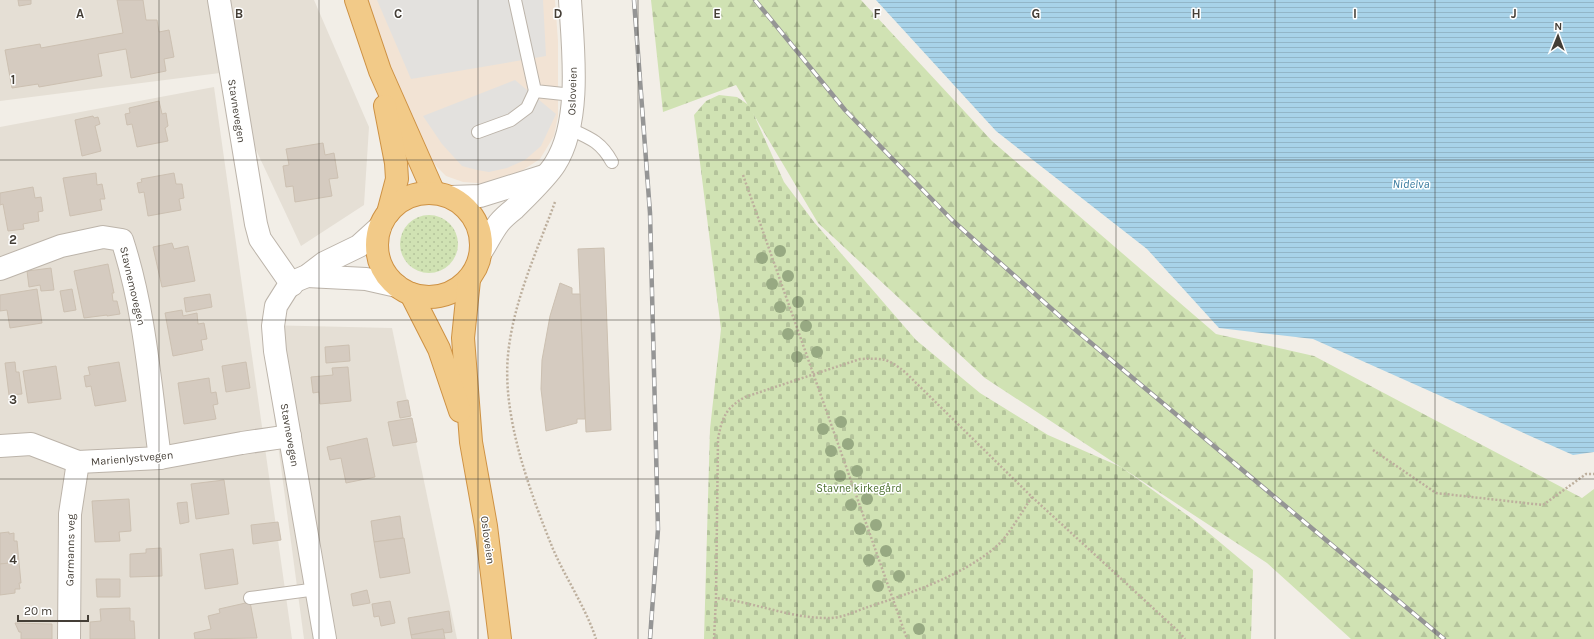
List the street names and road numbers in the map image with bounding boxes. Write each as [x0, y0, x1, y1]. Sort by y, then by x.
street label: Osloveien [565, 66, 580, 116]
street label: Stavnevegen [225, 78, 248, 144]
street label: Stavnemovegen [117, 245, 148, 327]
street label: Stavnevegen [278, 402, 301, 468]
street label: Marienlystvegen [90, 448, 174, 469]
street label: Garmanns veg [63, 513, 78, 586]
street label: Osloveien [478, 515, 497, 565]

